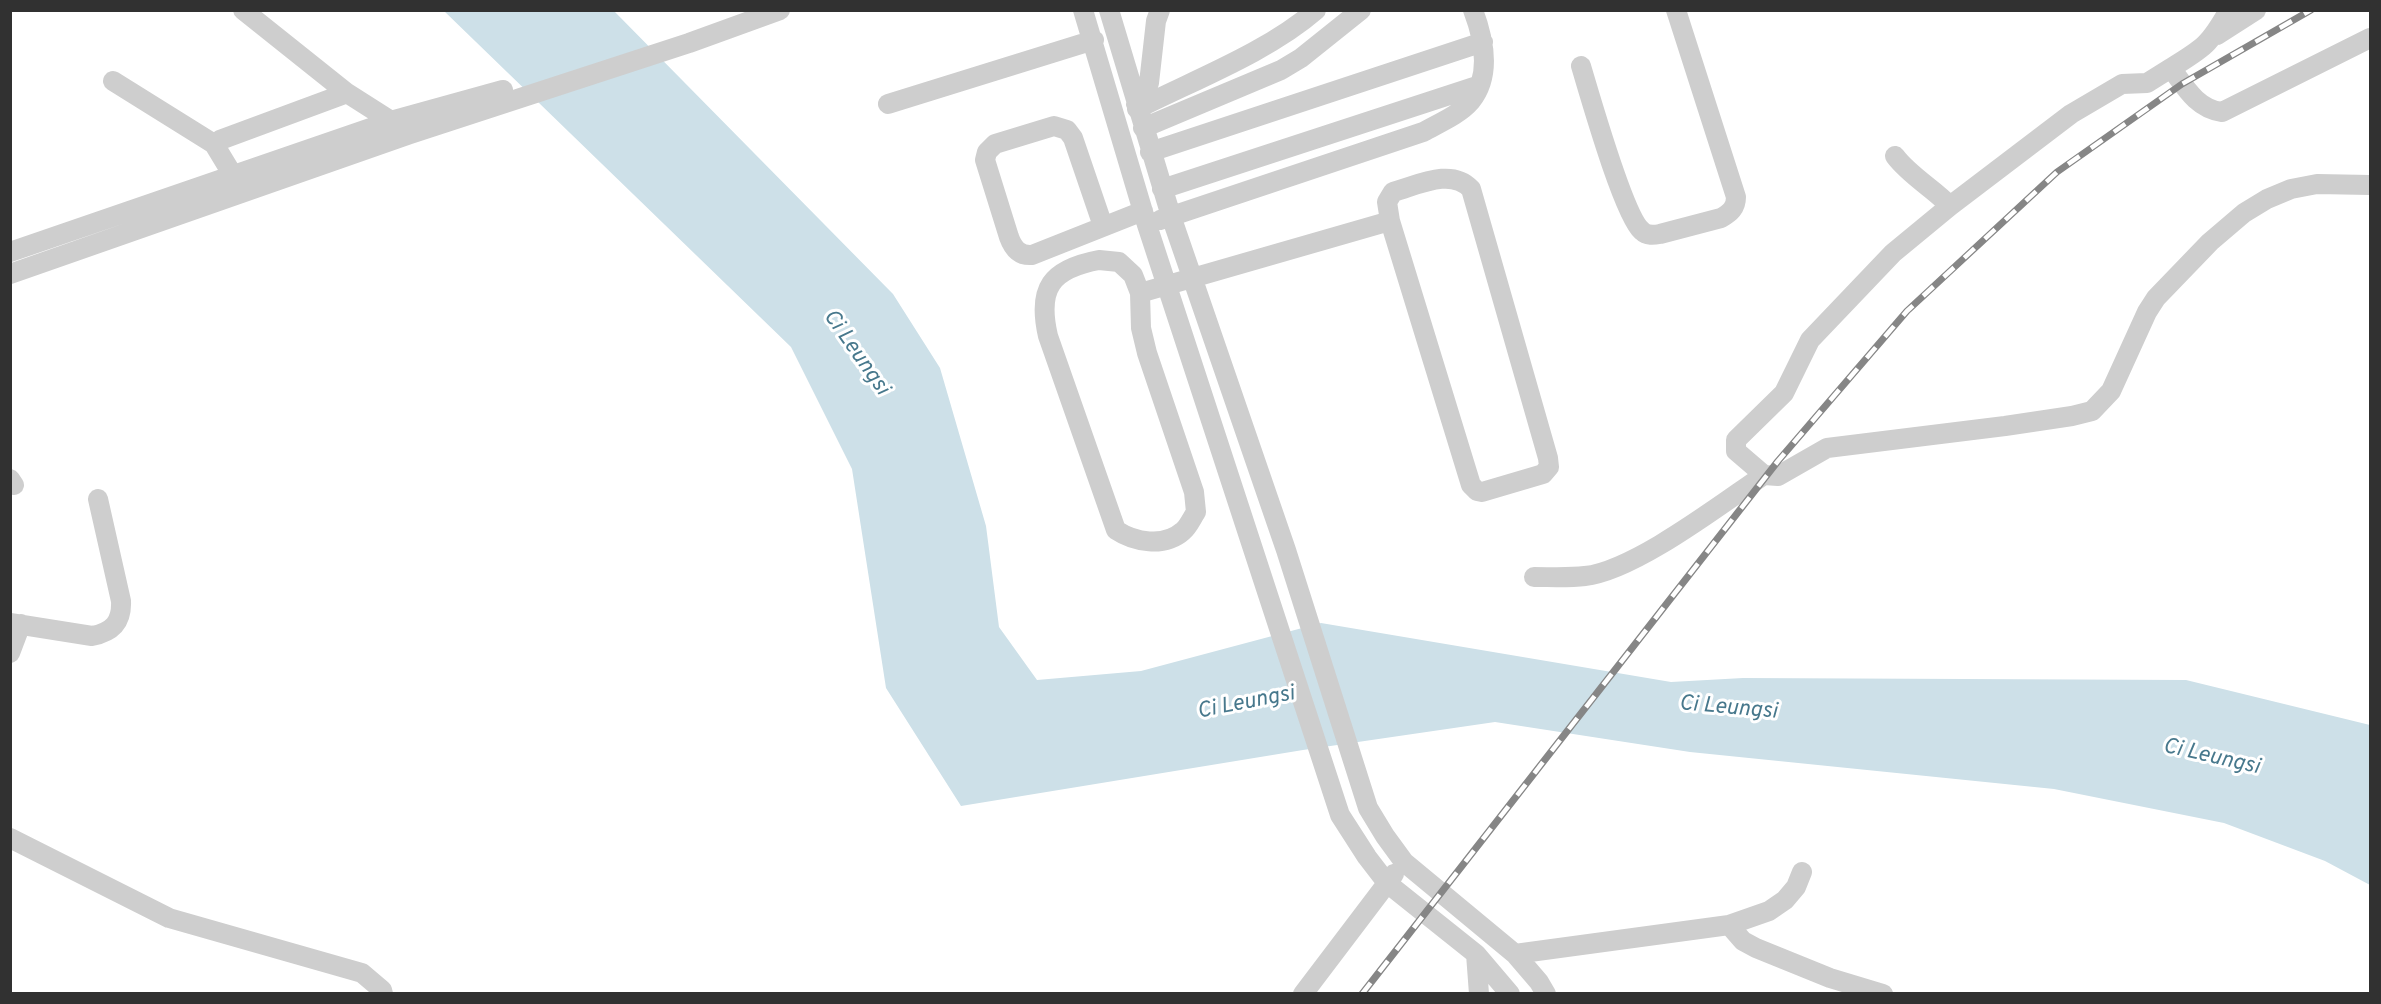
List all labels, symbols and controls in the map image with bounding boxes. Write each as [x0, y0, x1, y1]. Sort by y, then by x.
water label: Ci Leungsi [816, 305, 894, 401]
water label: Ci Leungsi [1195, 682, 1297, 726]
water label: Ci Leungsi [1678, 692, 1778, 726]
water label: Ci Leungsi [2160, 734, 2262, 782]

